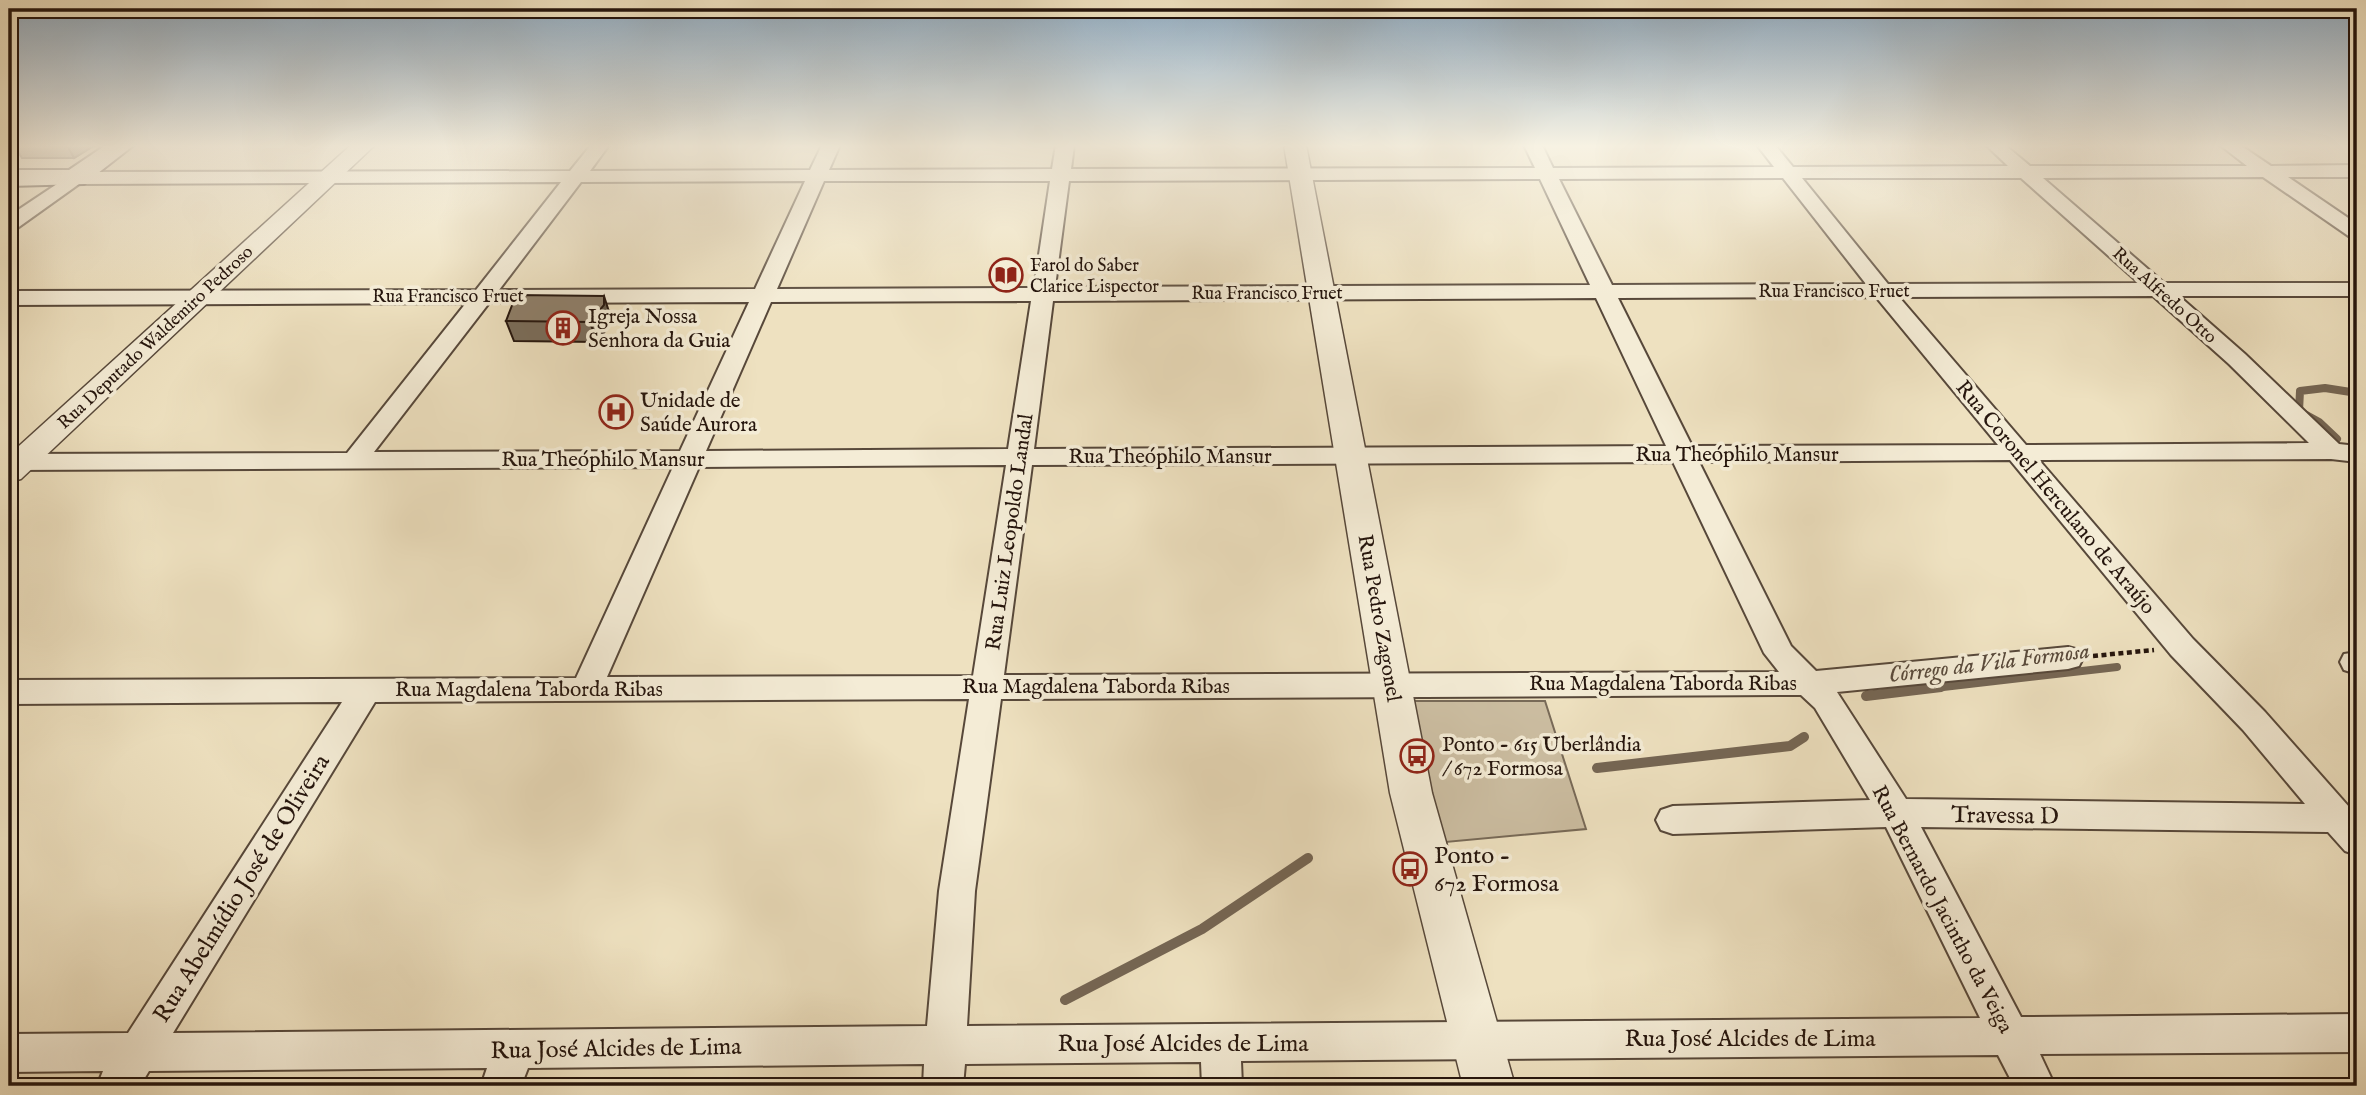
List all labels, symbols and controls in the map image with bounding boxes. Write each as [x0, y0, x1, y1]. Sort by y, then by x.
street label: Rua Deputado Waldemiro Pedroso [53, 241, 259, 435]
street label: Rua Alfredo Otto [2107, 243, 2221, 349]
place label: Farol do Saber Clarice Lispector [1030, 255, 1159, 299]
library icon: Farol do Saber Clarice Lispector [987, 256, 1025, 294]
street label: Rua Francisco Fruet [1758, 281, 1910, 304]
street label: Rua Francisco Fruet [1191, 283, 1343, 306]
street label: Rua Francisco Fruet [372, 286, 524, 309]
place label: Igreja Nossa Senhora da Guia [588, 304, 731, 355]
building icon: Igreja Nossa Senhora da Guia [544, 309, 582, 347]
street label: Rua Coronel Herculano de Araújo [1949, 375, 2161, 621]
place label: Unidade de Saúde Aurora [640, 388, 758, 439]
hospital icon: Unidade de Saúde Aurora [597, 393, 635, 431]
street label: Rua Luiz Leopoldo Landal [980, 412, 1041, 652]
street label: Rua Theóphilo Mansur [1635, 442, 1839, 469]
street label: Rua Theóphilo Mansur [1068, 444, 1272, 471]
street label: Rua Theóphilo Mansur [501, 447, 705, 474]
street label: Rua Pedro Zagonel [1350, 532, 1407, 704]
water label: Córrego da Vila Formosa [1887, 637, 2091, 691]
street label: Rua Magdalena Taborda Ribas [1529, 671, 1797, 698]
street label: Rua Magdalena Taborda Ribas [962, 674, 1230, 701]
street label: Rua Magdalena Taborda Ribas [395, 677, 663, 704]
place label: Ponto - 615 Uberlândia / 672 Formosa [1442, 732, 1642, 783]
bus stop icon: Ponto - 615 Uberlândia / 672 Formosa [1398, 737, 1436, 775]
street label: Rua Abelmídio José de Oliveira [147, 748, 338, 1029]
street label: Rua Bernardo Jacintho da Veiga [1865, 781, 2019, 1039]
street label: Travessa D [1951, 800, 2059, 833]
place label: Ponto - 672 Formosa [1434, 841, 1559, 900]
bus stop icon: Ponto - 672 Formosa [1391, 850, 1429, 888]
street label: Rua José Alcides de Lima [1624, 1024, 1876, 1055]
street label: Rua José Alcides de Lima [1057, 1029, 1309, 1060]
street label: Rua José Alcides de Lima [490, 1032, 743, 1067]

